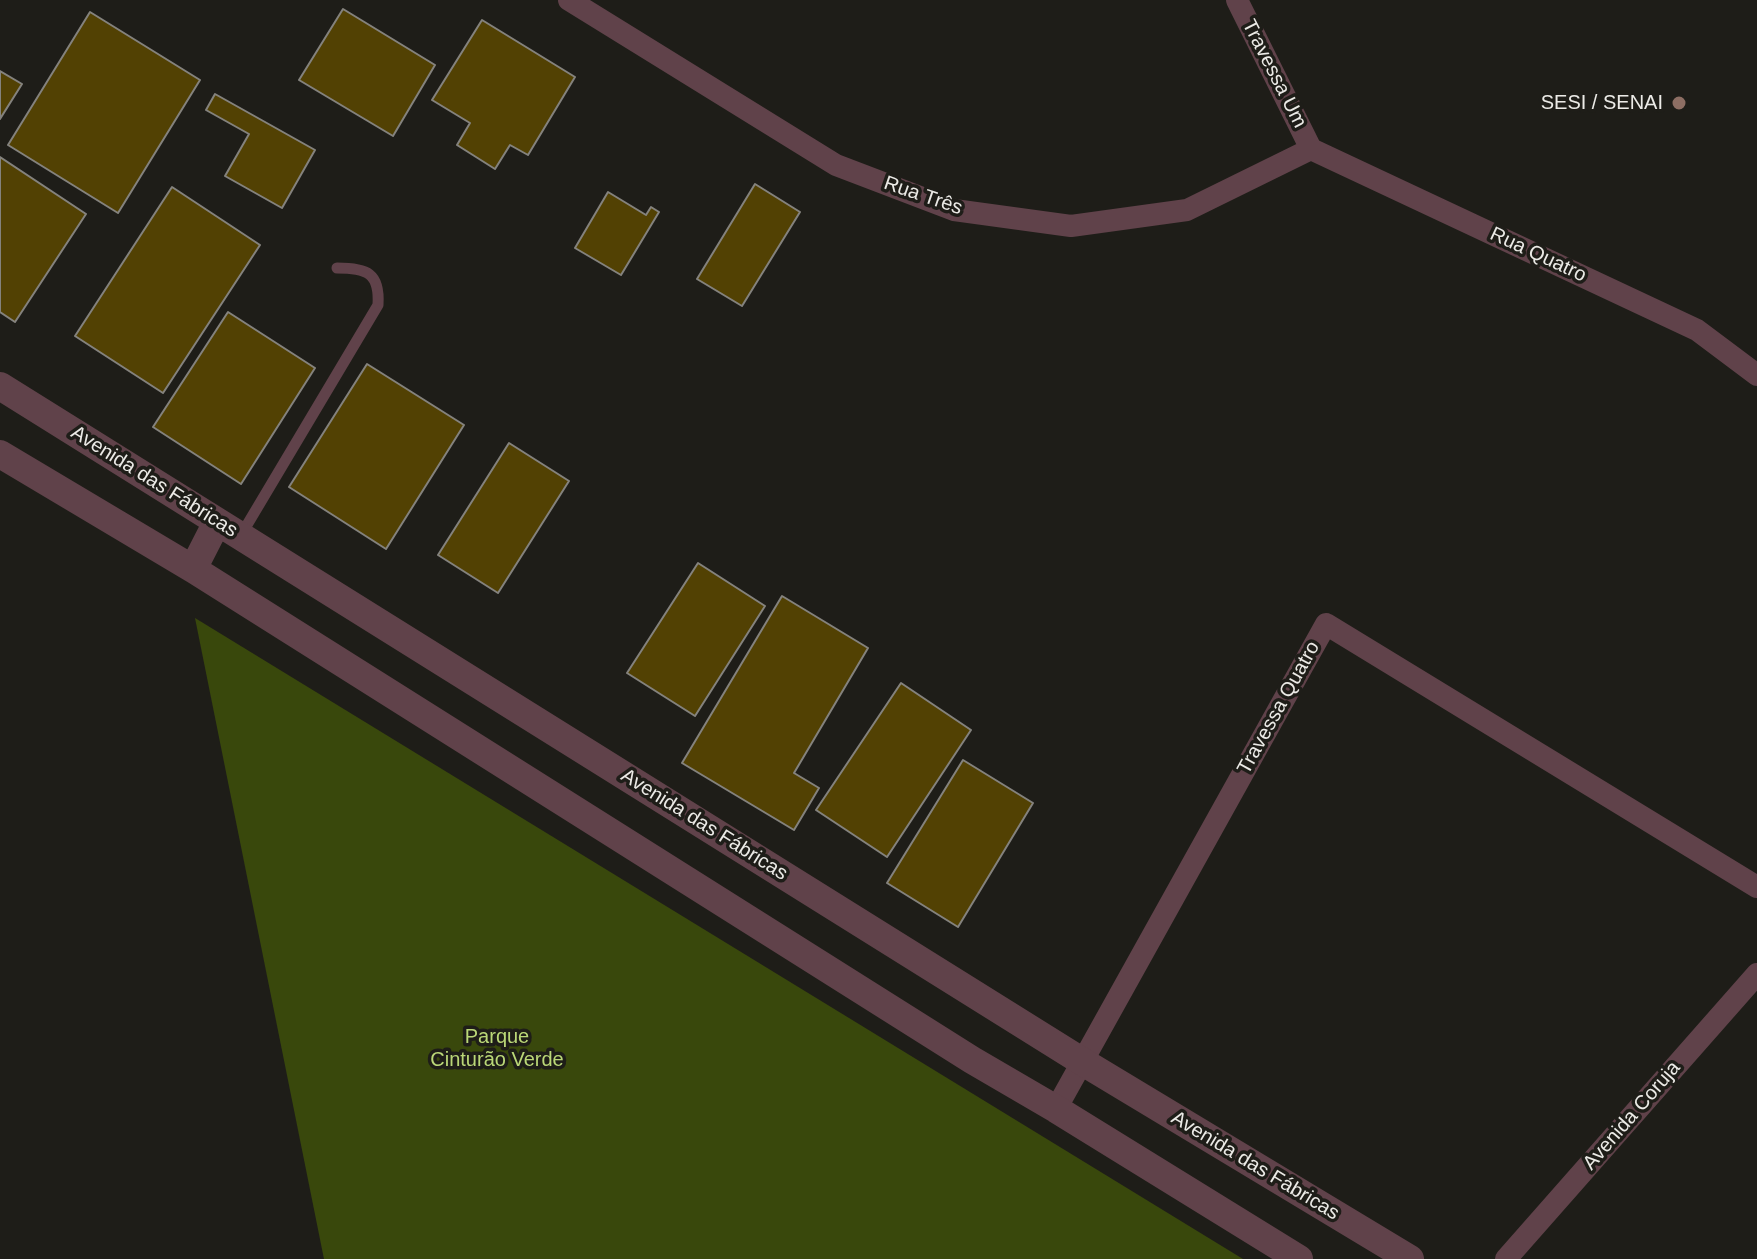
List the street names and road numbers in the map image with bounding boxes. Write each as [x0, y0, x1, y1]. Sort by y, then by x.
street label: Travessa Um [1236, 16, 1312, 132]
street label: Rua Três [881, 171, 965, 221]
street label: Rua Quatro [1486, 222, 1590, 288]
street label: Avenida das Fábricas [66, 421, 242, 543]
street label: Travessa Quatro [1233, 637, 1325, 779]
street label: Avenida das Fábricas [616, 764, 792, 886]
street label: Avenida Coruja [1578, 1057, 1686, 1175]
street label: Avenida das Fábricas [1167, 1106, 1343, 1226]

